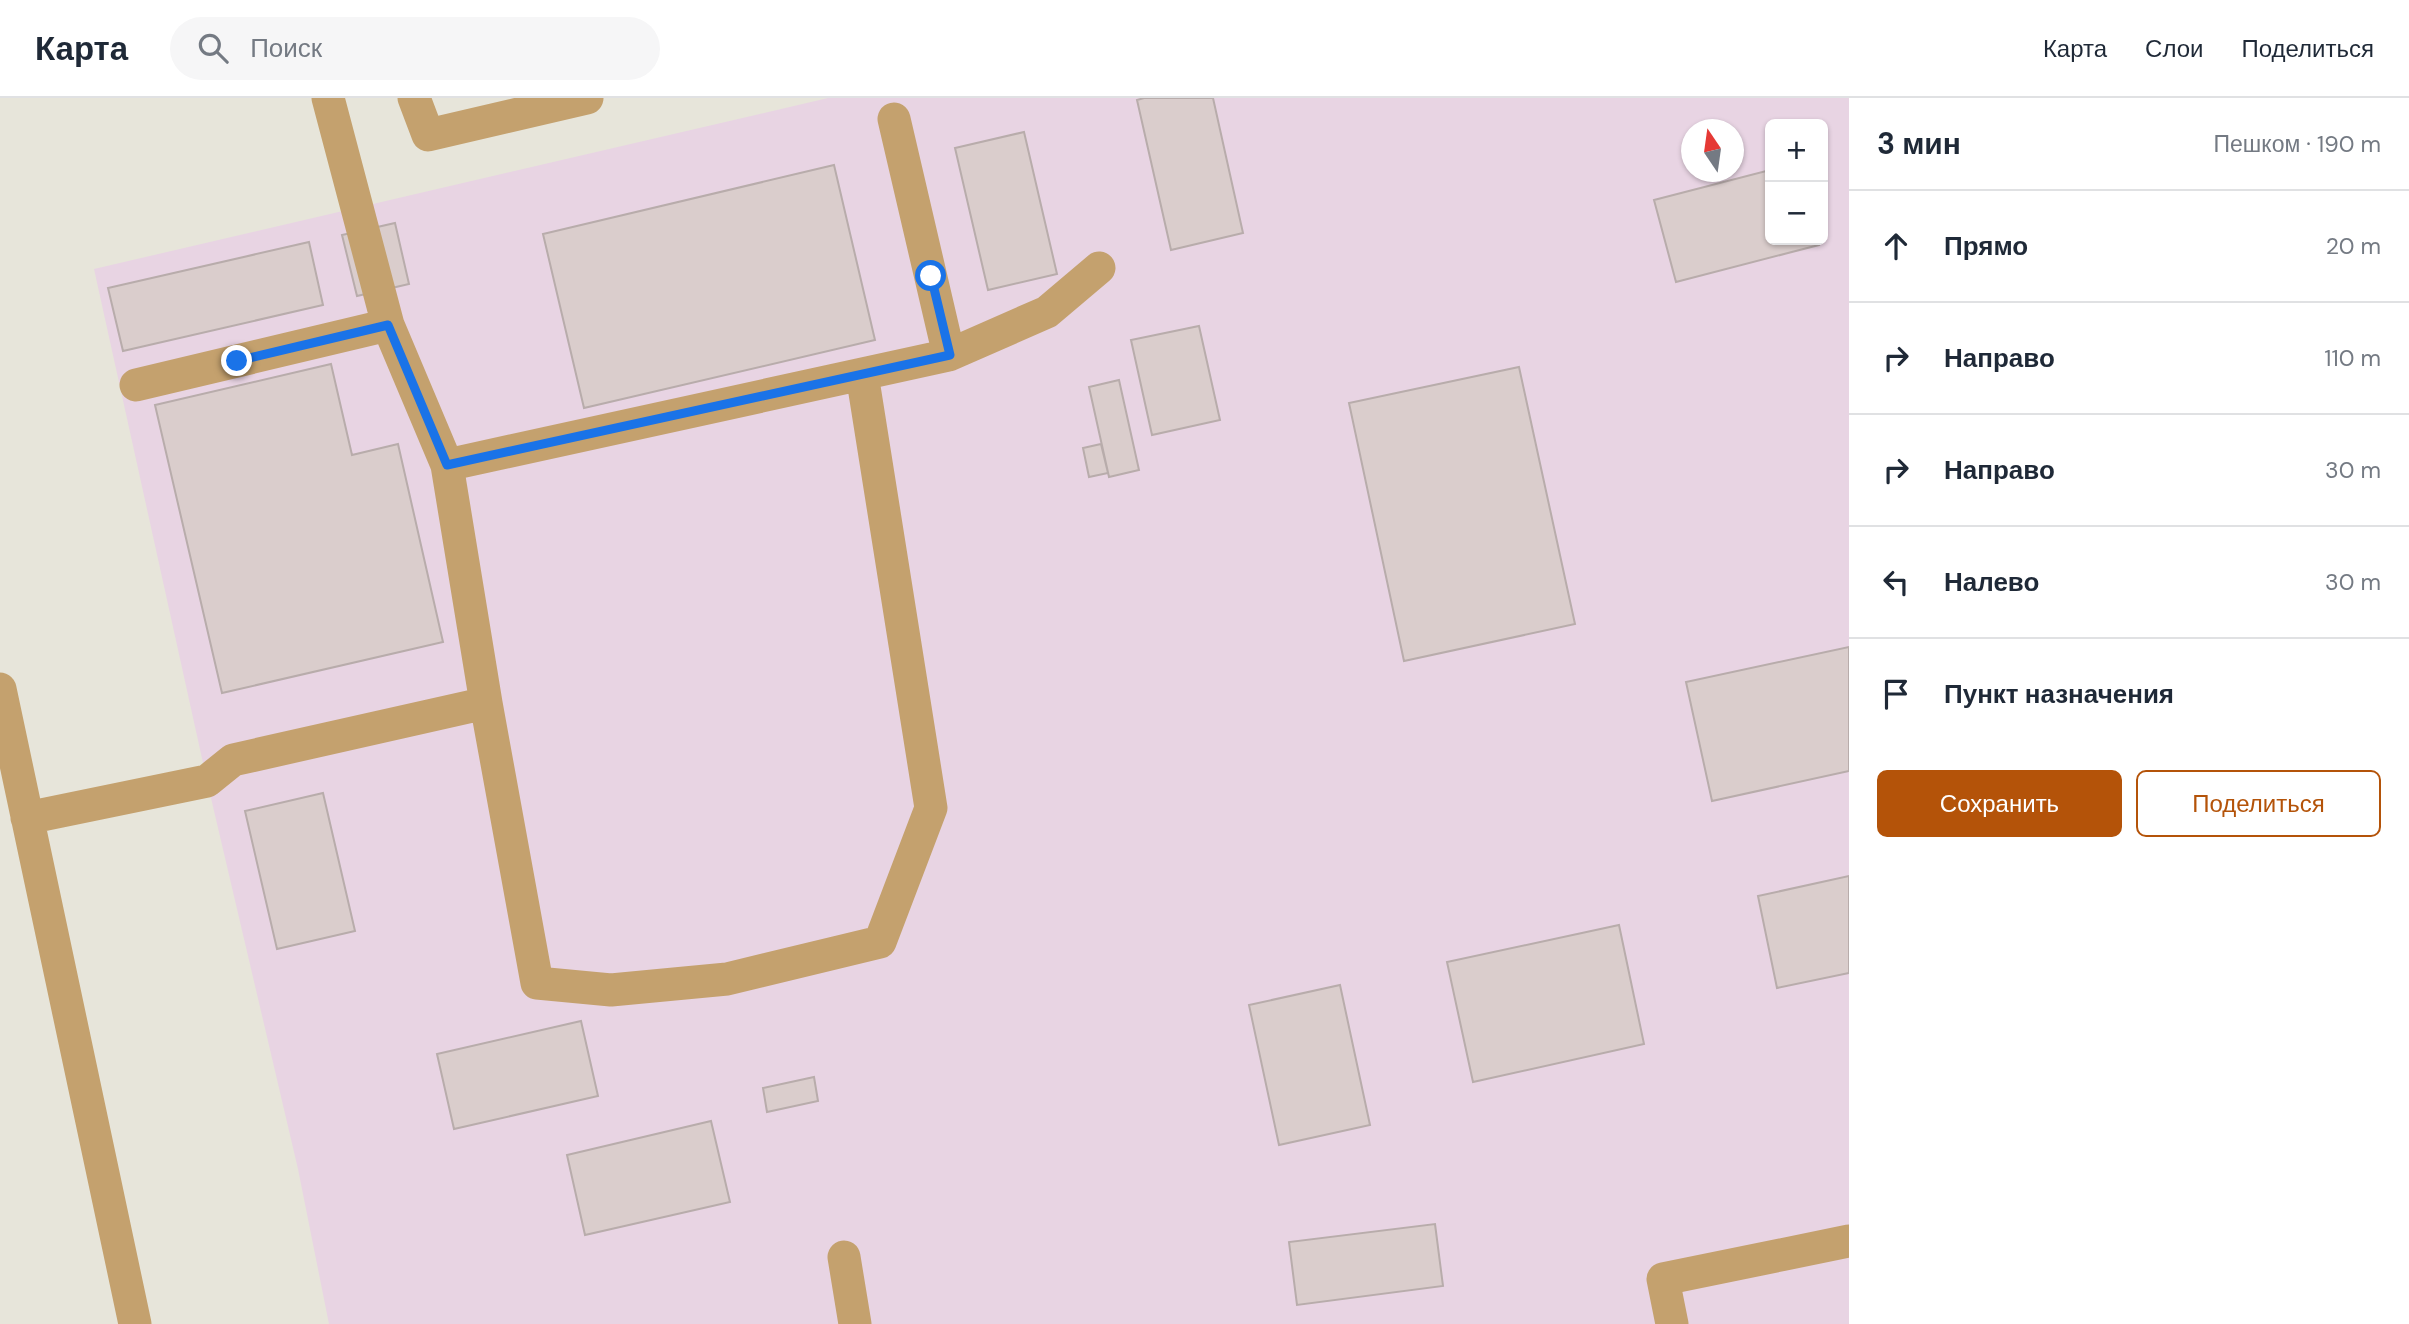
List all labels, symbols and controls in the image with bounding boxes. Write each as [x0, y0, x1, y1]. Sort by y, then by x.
search box [170, 17, 660, 80]
text: Карта [35, 27, 128, 70]
icon: search [194, 29, 232, 67]
text: Поиск [250, 31, 322, 65]
text: Карта [2043, 33, 2107, 64]
text: Слои [2145, 33, 2203, 64]
text: Поделиться [2241, 33, 2374, 64]
north arrow [1681, 119, 1744, 182]
map controls [1765, 119, 1828, 245]
button: + [1765, 119, 1828, 182]
text: 3 мин [1877, 124, 1961, 163]
text: Пешком · 190 m [2214, 129, 2381, 159]
button: − [1765, 182, 1828, 245]
icon: ahead [1877, 227, 1915, 265]
text: Прямо [1944, 229, 2028, 263]
text: 20 m [2326, 231, 2381, 261]
route start [915, 260, 946, 291]
icon: right [1877, 339, 1915, 377]
text: Направо [1944, 341, 2055, 375]
text: 110 m [2324, 343, 2381, 373]
route end [221, 345, 252, 376]
icon: right [1877, 451, 1915, 489]
text: Направо [1944, 453, 2055, 487]
text: 30 m [2325, 455, 2381, 485]
icon: left [1877, 563, 1915, 601]
text: Налево [1944, 565, 2039, 599]
text: 30 m [2325, 567, 2381, 597]
icon: arrive [1877, 675, 1915, 713]
text: Пункт назначения [1944, 677, 2174, 711]
button: Сохранить [1877, 770, 2122, 837]
button: Поделиться [2136, 770, 2381, 837]

